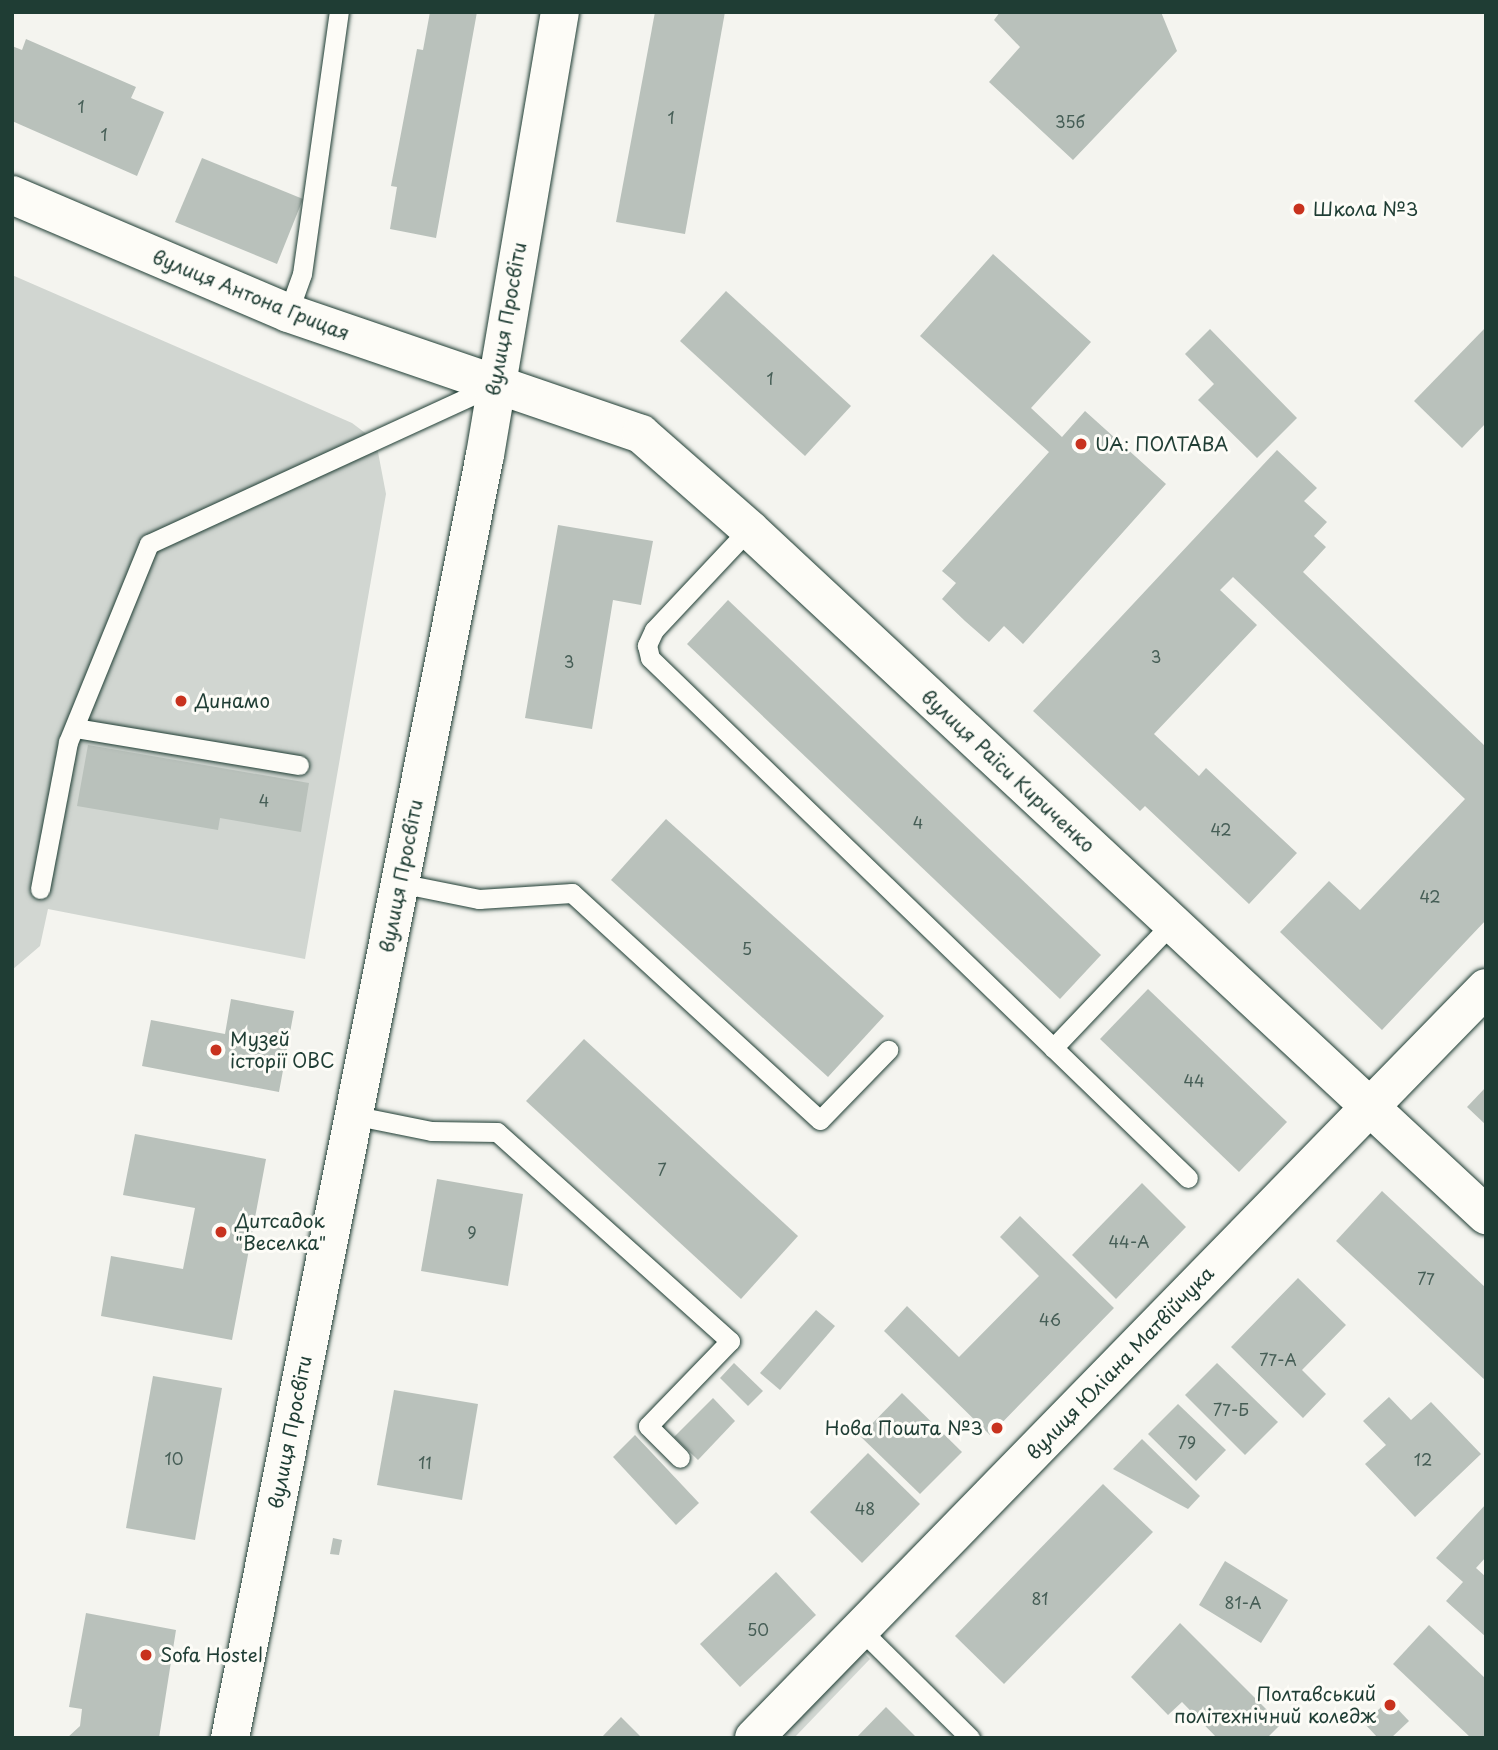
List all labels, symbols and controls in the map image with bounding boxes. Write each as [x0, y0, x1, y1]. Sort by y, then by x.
house number: 1 [77, 96, 85, 116]
house number: 1 [667, 107, 675, 127]
house number: 35б [1055, 111, 1085, 131]
house number: 1 [100, 124, 108, 144]
place label: Школа №3 [1313, 198, 1419, 220]
marker: Школа №3 [1291, 201, 1307, 217]
street label: вулиця Просвіти [481, 240, 531, 398]
street label: вулиця Антона Грицая [149, 245, 353, 345]
house number: 1 [766, 368, 774, 388]
place label: UA: ПОЛТАВА [1095, 433, 1228, 455]
marker: UA: ПОЛТАВА [1073, 436, 1089, 452]
house number: 3 [1151, 646, 1161, 666]
house number: 3 [564, 651, 574, 671]
street label: вулиця Раїси Кириченко [917, 685, 1099, 857]
place label: Динамо [195, 690, 270, 712]
marker: Динамо [173, 693, 189, 709]
house number: 4 [259, 790, 269, 810]
street label: вулиця Просвіти [375, 797, 427, 955]
house number: 4 [913, 812, 923, 832]
house number: 42 [1210, 819, 1232, 839]
house number: 42 [1419, 886, 1441, 906]
house number: 5 [742, 938, 752, 958]
place label: Музей історії ОВС [230, 1028, 335, 1072]
marker: Музей історії ОВС [208, 1042, 224, 1058]
house number: 44 [1183, 1070, 1205, 1090]
house number: 7 [657, 1159, 667, 1179]
place label: Дитсадок "Веселка" [235, 1210, 326, 1254]
house number: 9 [467, 1222, 477, 1242]
marker: Дитсадок "Веселка" [213, 1224, 229, 1240]
house number: 44-А [1109, 1231, 1149, 1251]
street label: вулиця Юліана Матвійчука [1021, 1261, 1219, 1465]
house number: 77 [1417, 1268, 1435, 1288]
house number: 46 [1039, 1309, 1061, 1329]
house number: 77-А [1259, 1349, 1297, 1369]
street label: вулиця Просвіти [264, 1353, 316, 1511]
house number: 77-Б [1213, 1399, 1249, 1419]
place label: Нова Пошта №3 [823, 1417, 983, 1439]
marker: Нова Пошта №3 [989, 1420, 1005, 1436]
house number: 79 [1178, 1432, 1196, 1452]
house number: 10 [165, 1448, 183, 1468]
house number: 12 [1414, 1449, 1432, 1469]
house number: 11 [418, 1452, 432, 1472]
house number: 48 [855, 1498, 875, 1518]
house number: 81 [1031, 1588, 1049, 1608]
house number: 81-А [1225, 1592, 1261, 1612]
house number: 50 [747, 1619, 769, 1639]
place label: Sofa Hostel [160, 1644, 264, 1666]
marker: Sofa Hostel [138, 1647, 154, 1663]
place label: Полтавський політехнічний коледж [1173, 1683, 1376, 1727]
marker: Полтавський політехнічний коледж [1382, 1697, 1398, 1713]

